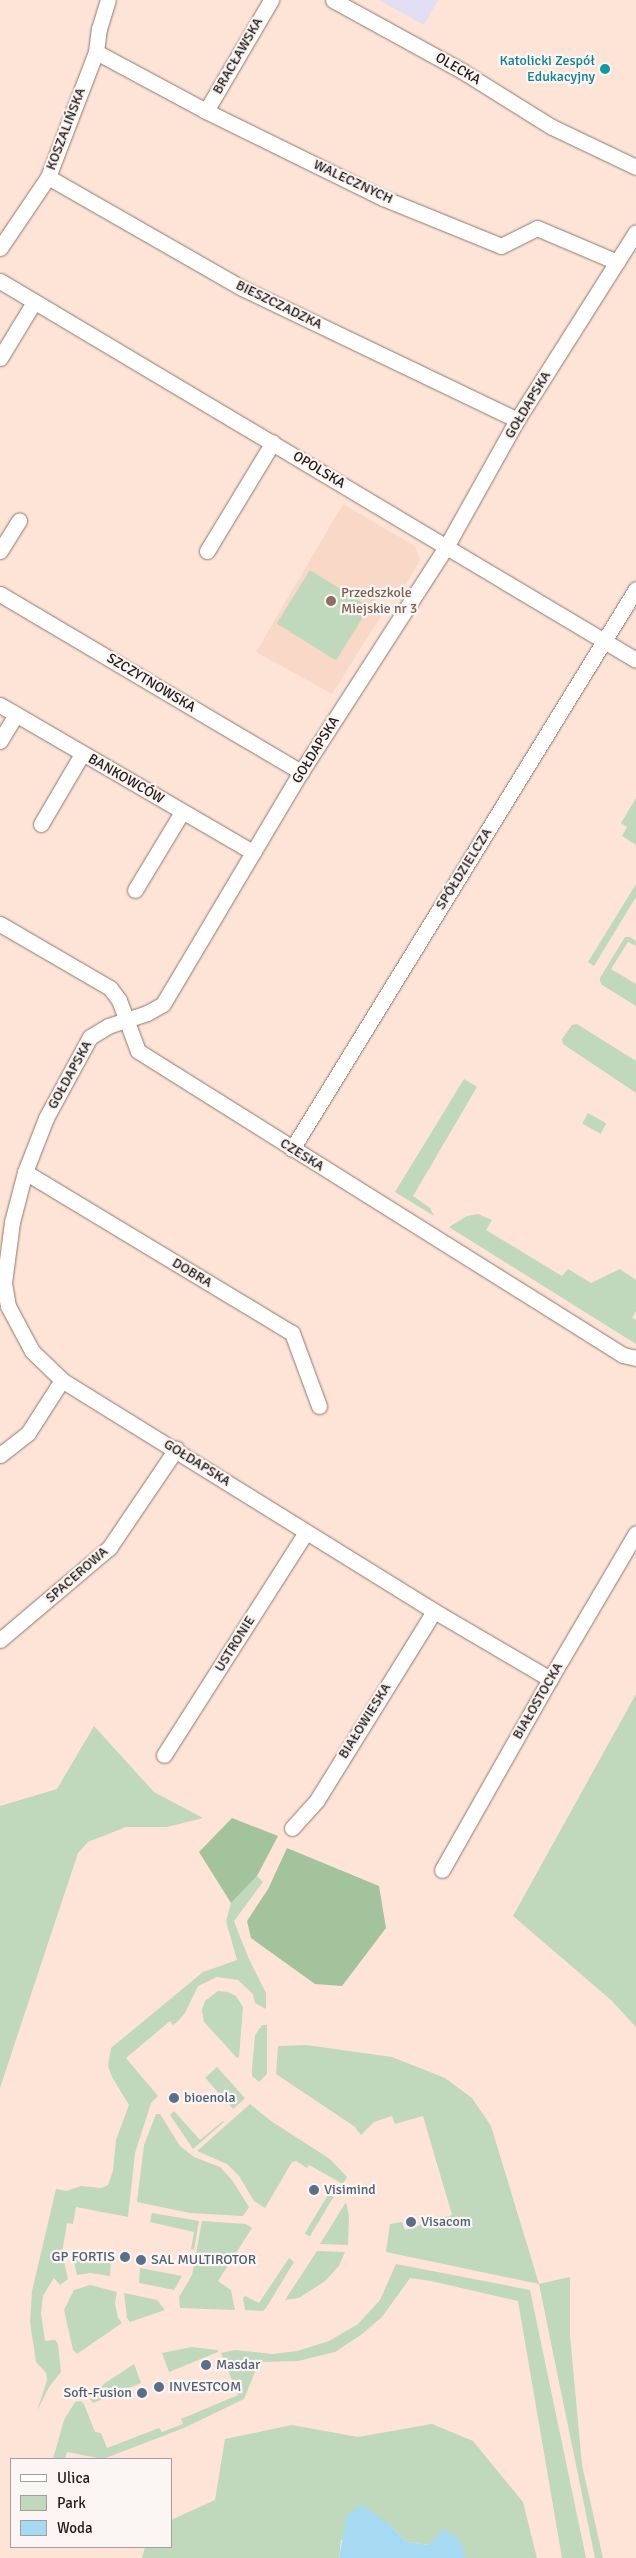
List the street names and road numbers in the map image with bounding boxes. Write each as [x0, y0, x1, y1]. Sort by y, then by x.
street label: BRACŁAWSKA [209, 15, 267, 97]
street label: OLECKA [432, 49, 484, 89]
street label: KOSZALIŃSKA [43, 85, 89, 173]
street label: WALECZNYCH [311, 156, 395, 208]
street label: BIESZCZADZKA [233, 277, 325, 333]
street label: GOŁDAPSKA [501, 368, 555, 442]
street label: OPOLSKA [290, 448, 348, 492]
street label: SZCZYTNOWSKA [104, 650, 198, 716]
street label: GOŁDAPSKA [289, 714, 343, 786]
street label: BANKOWCÓW [85, 750, 167, 808]
street label: SPÓŁDZIELCZA [432, 825, 496, 913]
street label: GOŁDAPSKA [44, 1038, 96, 1112]
street label: CZESKA [277, 1135, 327, 1175]
street label: DOBRA [169, 1255, 215, 1291]
street label: GOŁDAPSKA [161, 1436, 233, 1490]
street label: SPACEROWA [42, 1543, 112, 1607]
street label: USTRONIE [211, 1613, 259, 1675]
street label: BIAŁOSTOCKA [509, 1660, 567, 1742]
street label: BIAŁOWIESKA [335, 1680, 395, 1762]

